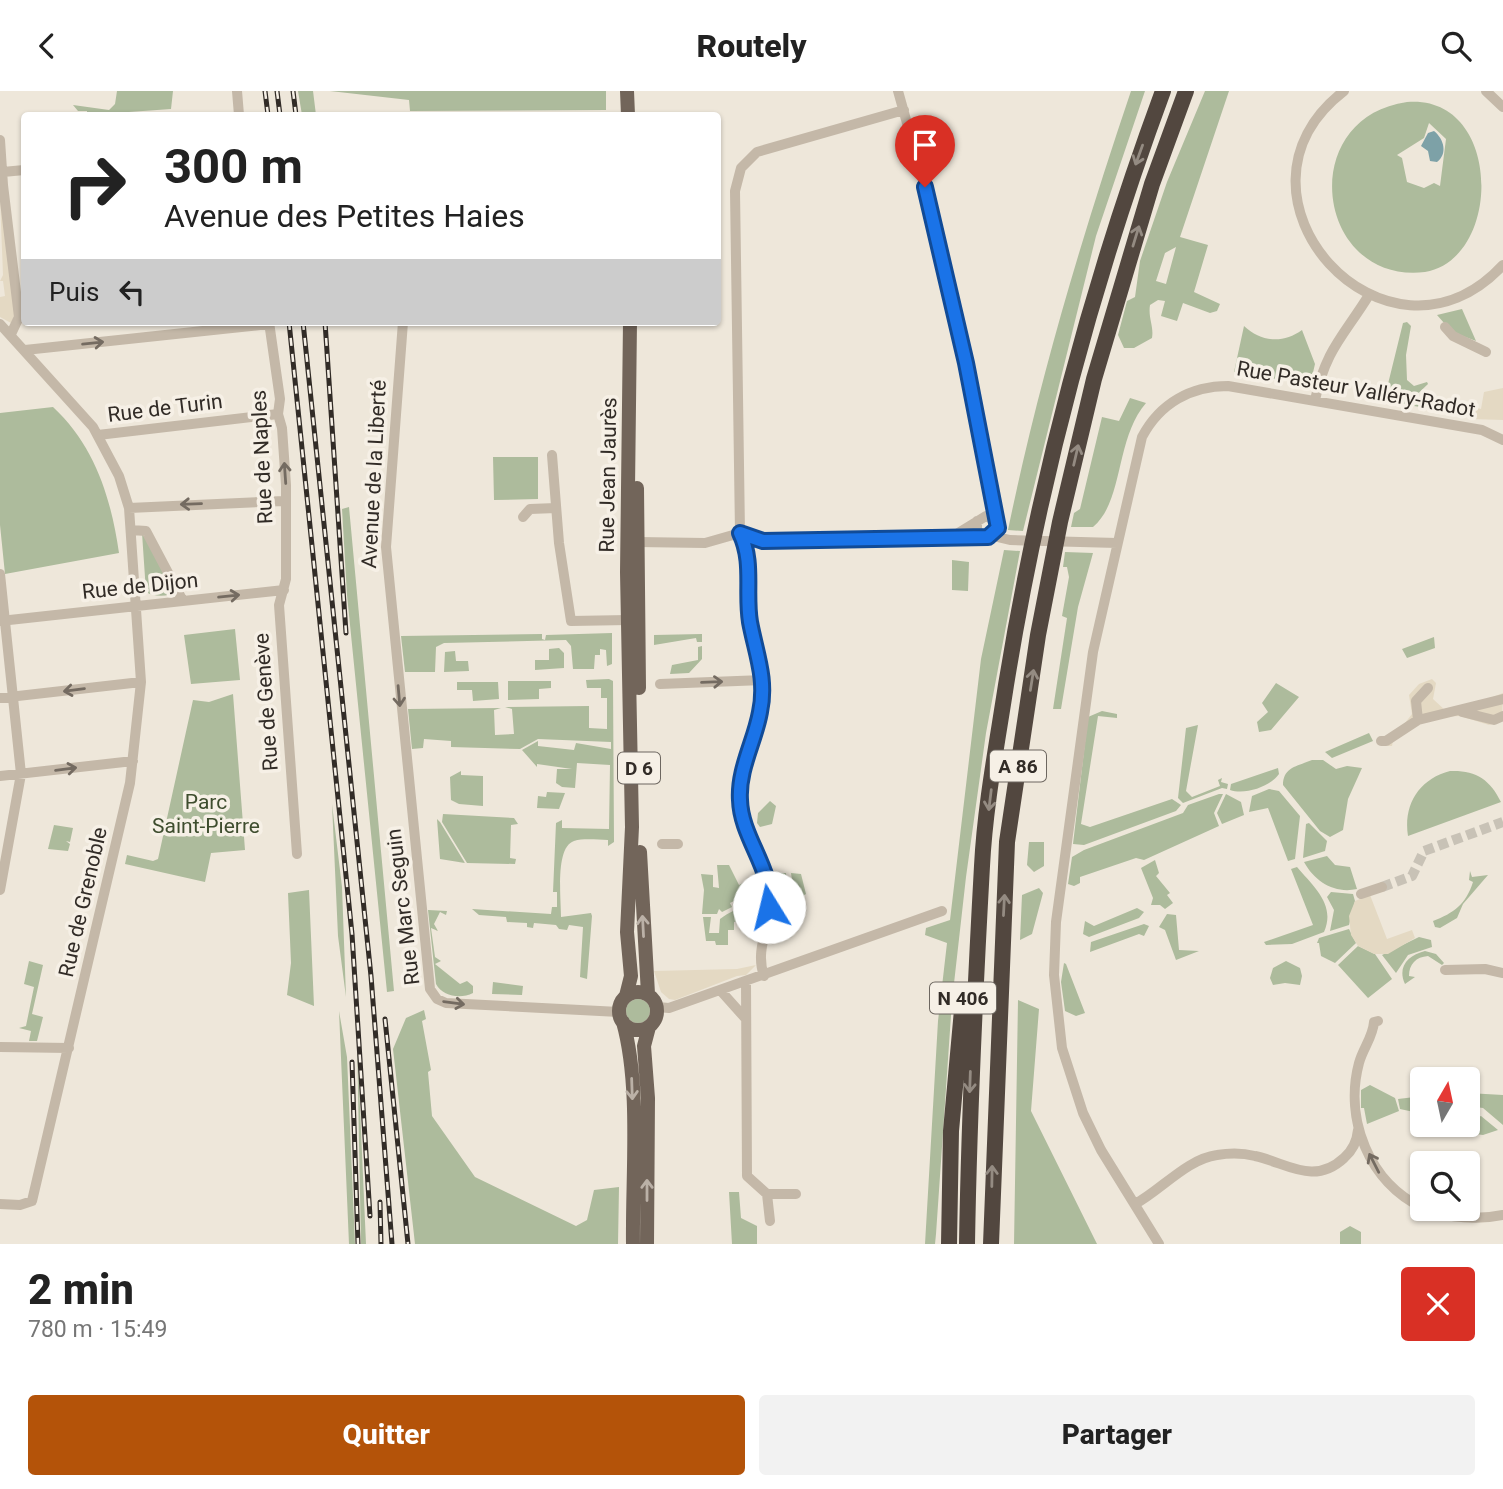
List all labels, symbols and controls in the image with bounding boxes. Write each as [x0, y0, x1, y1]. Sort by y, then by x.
icon: back [28, 27, 66, 65]
text: Routely [697, 27, 806, 65]
icon: search [1437, 27, 1475, 65]
pin [895, 115, 955, 187]
icon: arrive [906, 126, 944, 164]
text: 300 m [164, 138, 303, 195]
icon: right [49, 140, 140, 231]
one-way arrow [1132, 144, 1144, 166]
text: Avenue des Petites Haies [164, 197, 525, 235]
one-way arrow [1131, 225, 1144, 247]
icon: left [113, 273, 151, 311]
text: Puis [49, 277, 99, 307]
one-way arrow [81, 337, 104, 350]
street label: Rue Pasteur Valléry-Radot [1235, 356, 1477, 422]
street label: Avenue de la Liberté [357, 379, 391, 569]
street label: Rue de Turin [106, 389, 224, 427]
street label: Rue de Naples [247, 389, 277, 525]
street label: Rue Jean Jaurès [595, 397, 621, 553]
one-way arrow [1070, 444, 1083, 467]
one-way arrow [278, 463, 291, 485]
one-way arrow [180, 498, 203, 511]
street label: Rue de Dijon [81, 568, 199, 604]
one-way arrow [217, 589, 240, 602]
street label: Rue de Genève [249, 632, 283, 772]
one-way arrow [1025, 669, 1038, 691]
one-way arrow [700, 675, 723, 689]
one-way arrow [63, 683, 85, 696]
one-way arrow [393, 684, 406, 706]
road number: A 86 [990, 751, 1046, 781]
road number: D 6 [618, 753, 660, 783]
one-way arrow [55, 762, 77, 775]
one-way arrow [983, 788, 996, 811]
park label: Parc Saint-Pierre [152, 790, 260, 838]
street label: Rue de Grenoble [54, 825, 112, 979]
street label: Rue Marc Seguin [381, 827, 425, 987]
position arrow [732, 870, 806, 944]
one-way arrow [997, 894, 1010, 917]
one-way arrow [637, 915, 650, 938]
road number: N 406 [930, 983, 996, 1014]
one-way arrow [442, 997, 465, 1010]
north arrow [1410, 1067, 1480, 1137]
map controls [1410, 1067, 1480, 1221]
one-way arrow [963, 1070, 976, 1093]
one-way arrow [625, 1077, 638, 1100]
button: search [1410, 1151, 1480, 1221]
one-way arrow [1366, 1153, 1380, 1174]
one-way arrow [985, 1165, 999, 1188]
one-way arrow [640, 1179, 654, 1202]
text: 2 min [28, 1265, 134, 1314]
button: close [1401, 1267, 1475, 1341]
text: 780 m · 15:49 [28, 1316, 167, 1343]
button: Quitter [28, 1395, 745, 1475]
button: Partager [759, 1395, 1475, 1475]

